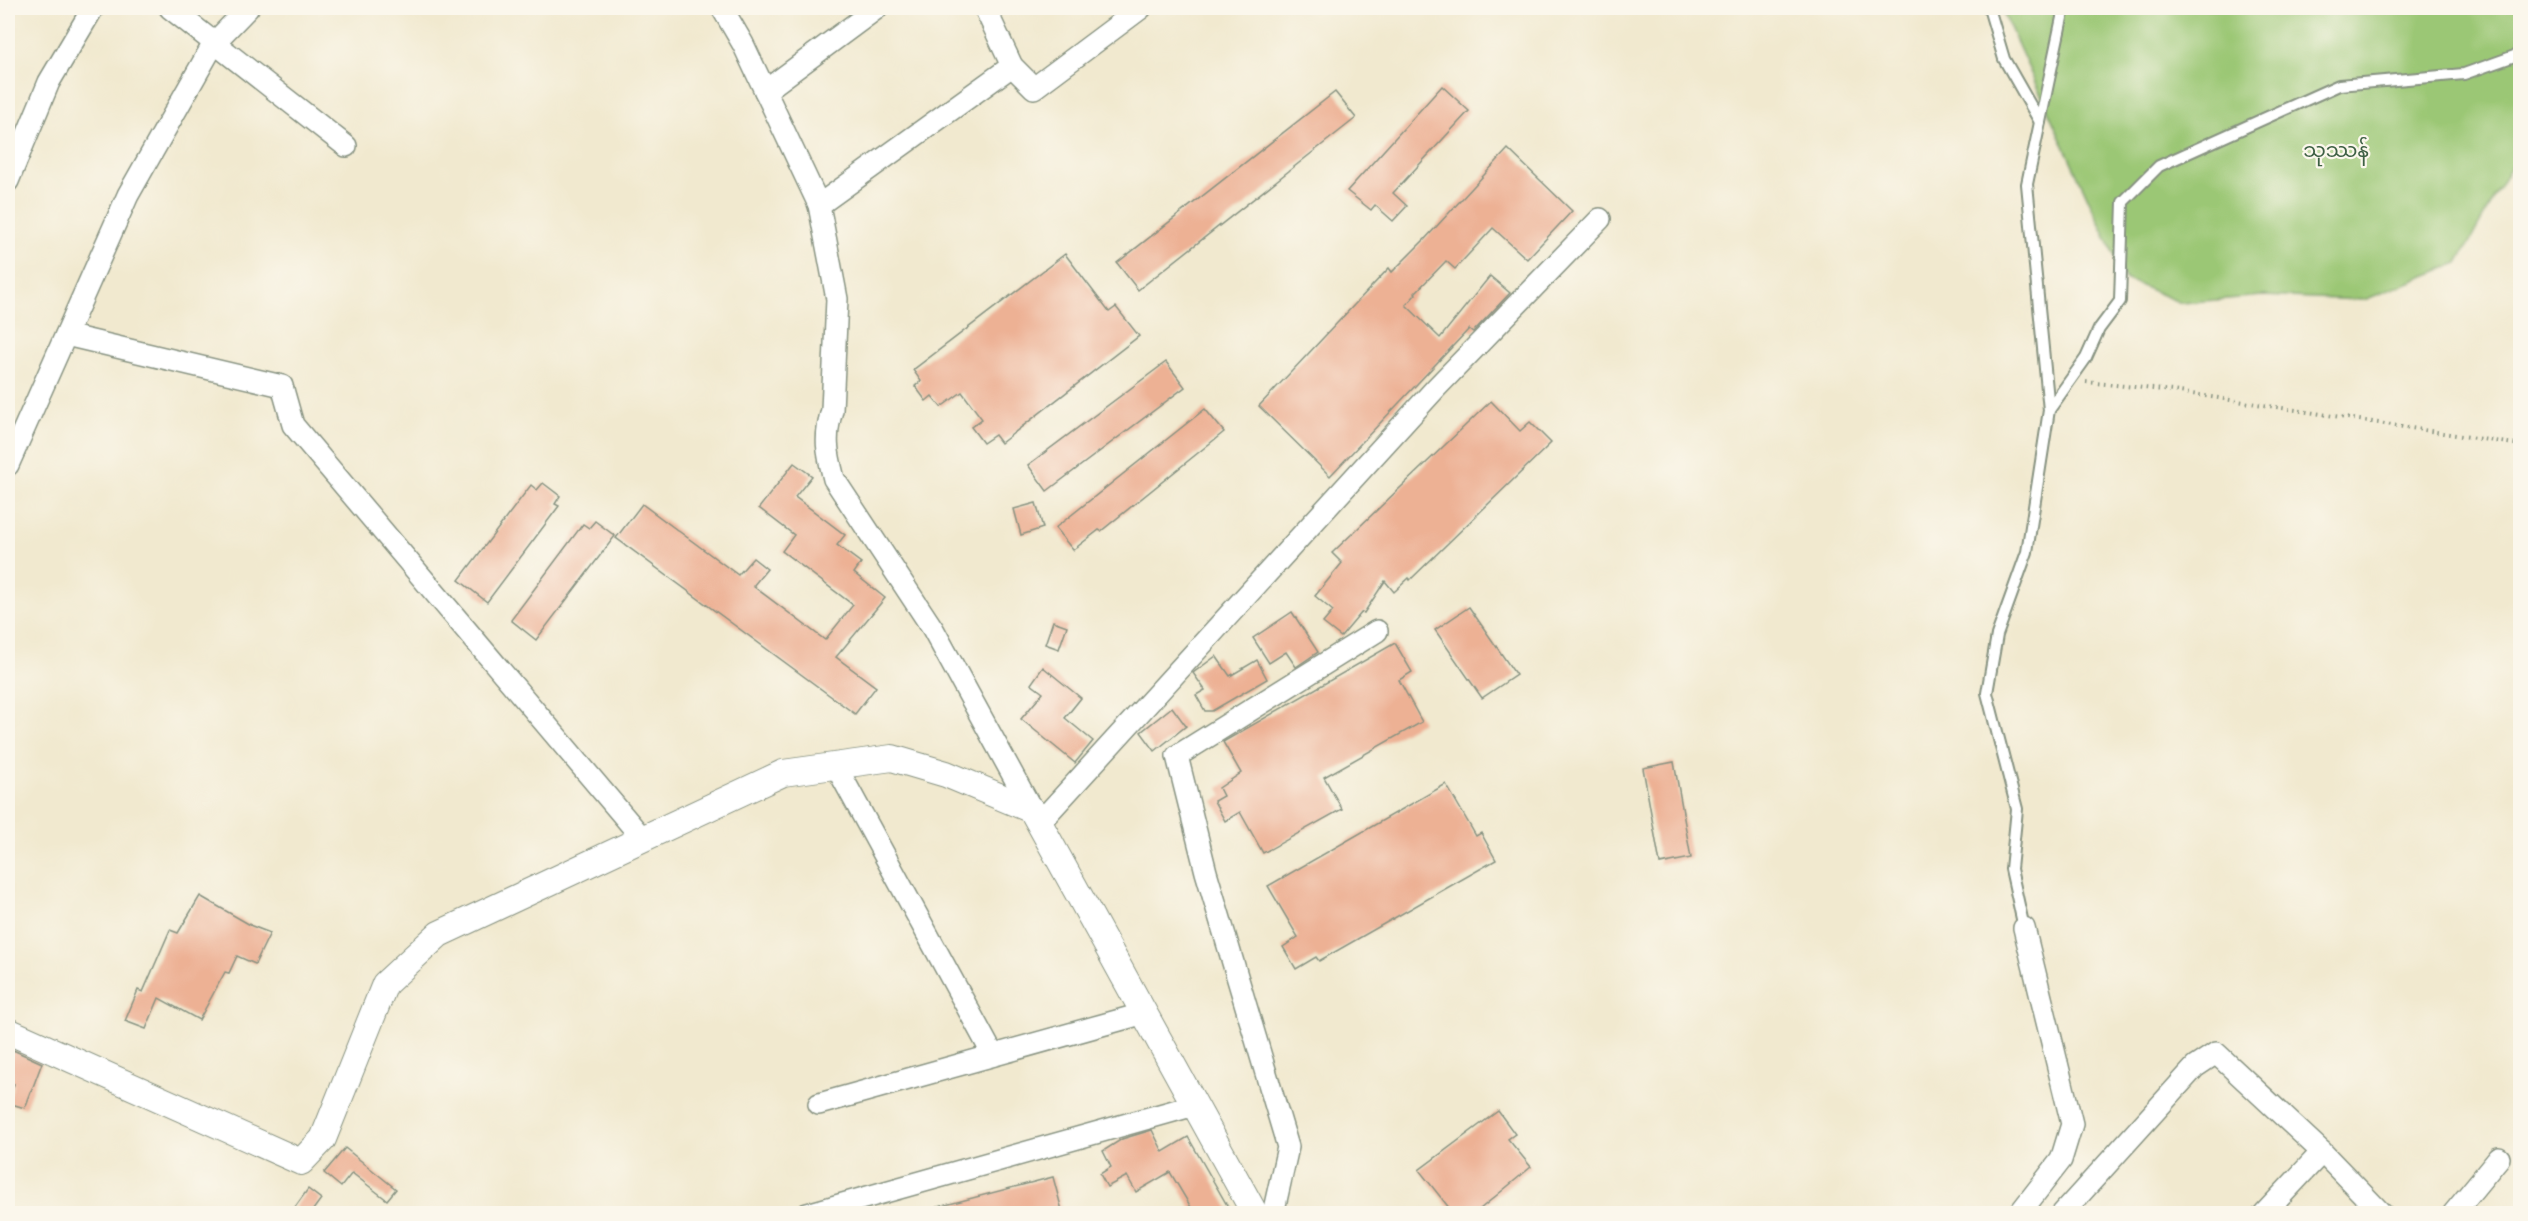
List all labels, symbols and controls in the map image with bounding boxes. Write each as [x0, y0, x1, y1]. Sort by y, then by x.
park label: သုဿန် [2303, 136, 2369, 167]

